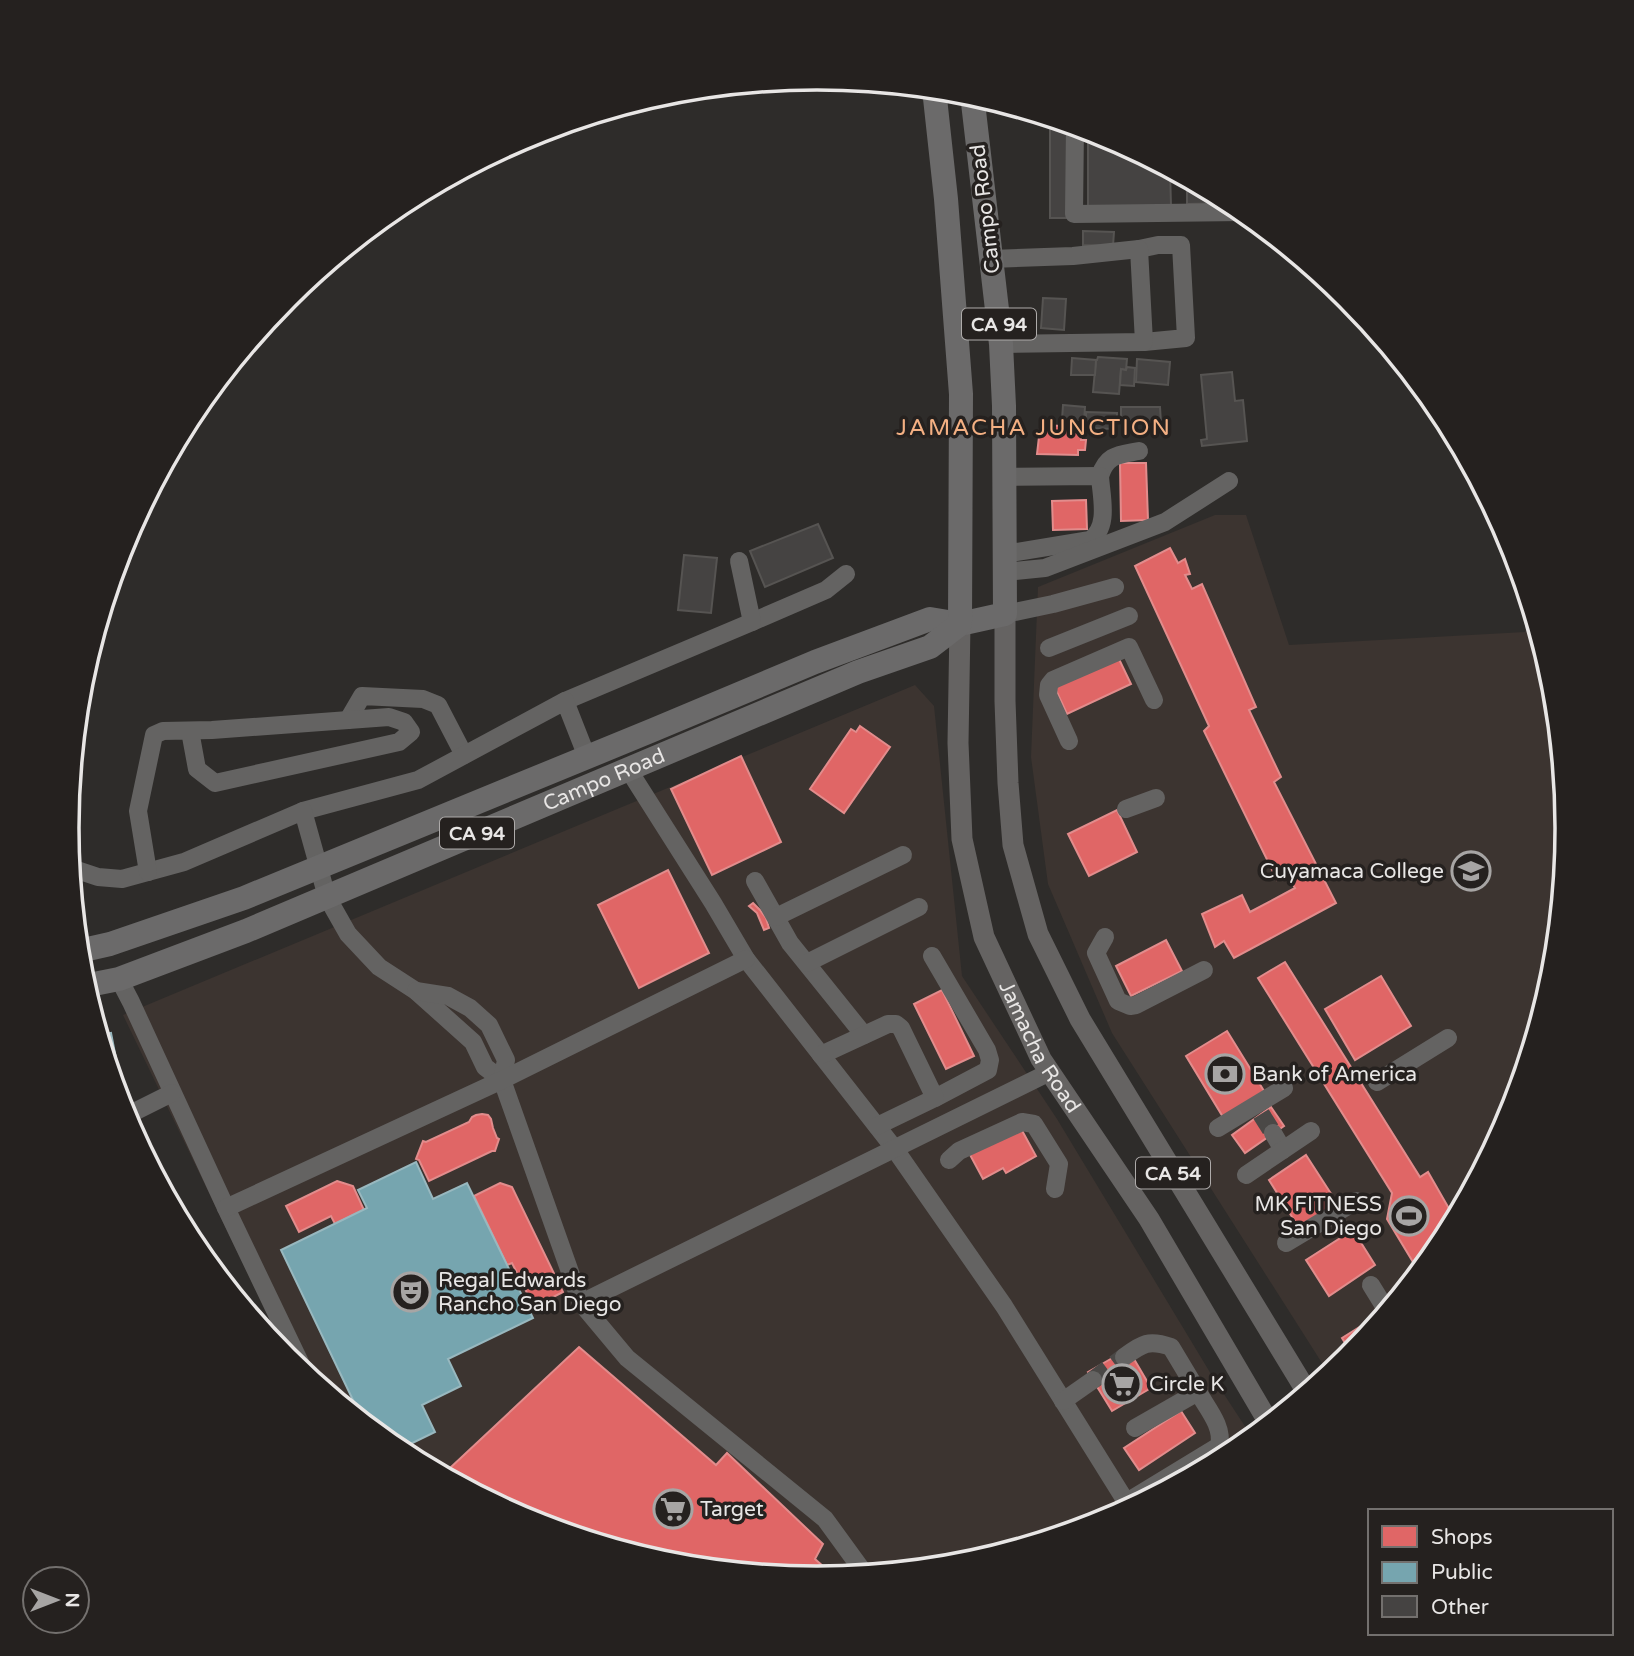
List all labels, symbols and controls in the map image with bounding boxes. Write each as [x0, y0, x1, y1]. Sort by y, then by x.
street label: Campo Road [965, 143, 1006, 275]
road number: CA 94 [962, 308, 1036, 340]
district label: JAMACHA JUNCTION [896, 414, 1172, 442]
street label: Campo Road [539, 743, 669, 817]
road number: CA 94 [440, 818, 514, 848]
school or university icon: Cuyamaca College [1450, 850, 1492, 892]
place label: Cuyamaca College [1260, 859, 1444, 884]
street label: Jamacha Road [993, 977, 1086, 1118]
bank icon: Bank of America [1204, 1053, 1246, 1095]
place label: Bank of America [1252, 1062, 1417, 1087]
road number: CA 54 [1136, 1158, 1210, 1189]
place label: MK FITNESS San Diego [1255, 1192, 1382, 1241]
sports icon: MK FITNESS San Diego [1388, 1195, 1430, 1237]
place label: Regal Edwards Rancho San Diego [438, 1268, 621, 1317]
theatre icon: Regal Edwards Rancho San Diego [390, 1271, 432, 1313]
supermarket icon: Circle K [1101, 1363, 1143, 1405]
place label: Circle K [1149, 1372, 1224, 1397]
supermarket icon: Target [652, 1488, 694, 1530]
place label: Target [700, 1497, 764, 1522]
legend [1368, 1509, 1613, 1635]
text: Shops [1431, 1525, 1493, 1550]
text: Public [1431, 1560, 1493, 1585]
north arrow [21, 1565, 91, 1635]
text: N [61, 1592, 83, 1608]
text: Other [1431, 1595, 1489, 1620]

